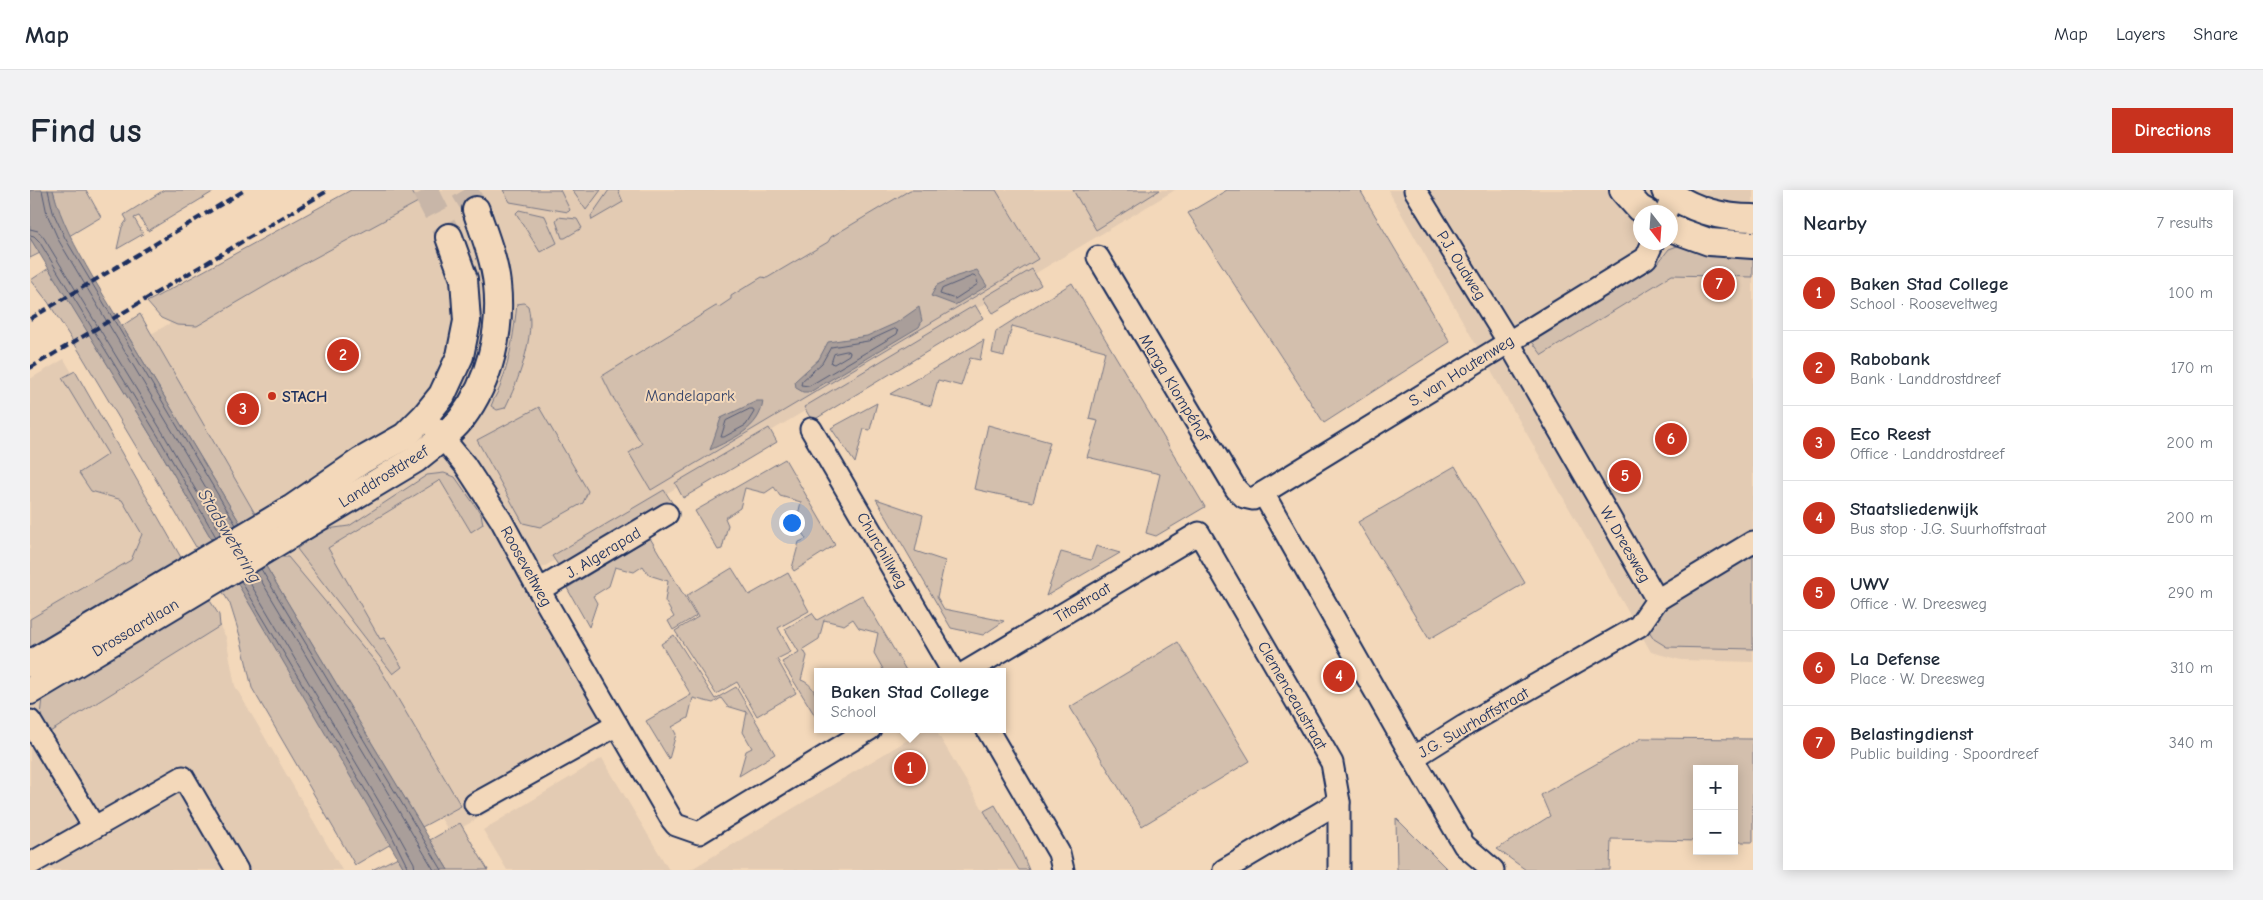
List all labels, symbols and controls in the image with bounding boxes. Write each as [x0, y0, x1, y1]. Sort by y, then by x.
text: Map [25, 21, 69, 49]
text: Map [2054, 24, 2088, 45]
text: Layers [2116, 24, 2165, 45]
text: Share [2193, 24, 2238, 45]
button: Directions [2112, 108, 2233, 153]
text: Find us [30, 110, 142, 151]
north arrow [1633, 205, 1678, 250]
text: Nearby [1803, 211, 1867, 235]
text: 7 results [2156, 214, 2213, 232]
street label: P.J. Oudweg [1433, 228, 1490, 303]
pin: 7 [1703, 265, 1735, 303]
text: Baken Stad College [1850, 273, 2008, 295]
text: 1 [1816, 284, 1822, 302]
text: 100 m [2169, 284, 2213, 302]
text: School · Rooseveltweg [1850, 295, 1998, 313]
street label: Marga Klompéhof [1135, 331, 1214, 446]
street label: S. van Houtenweg [1406, 331, 1517, 410]
pin: 2 [327, 336, 359, 374]
text: Rabobank [1850, 348, 1930, 370]
text: 2 [1815, 359, 1823, 377]
text: 170 m [2171, 359, 2213, 377]
text: Bank · Landdrostdreef [1850, 370, 2000, 388]
park label: Mandelapark [645, 387, 735, 405]
place label: STACH [282, 388, 327, 406]
pin: 3 [227, 390, 259, 428]
marker: STACH [266, 390, 278, 402]
pin: 6 [1655, 420, 1687, 458]
text: Eco Reest [1850, 423, 1931, 445]
text: 3 [1815, 434, 1823, 452]
text: 200 m [2167, 434, 2213, 452]
street label: Landdrostdreef [335, 441, 433, 512]
text: Office · Landdrostdreef [1850, 445, 2004, 463]
pin: 5 [1609, 457, 1641, 495]
water label: Stadswetering [193, 485, 266, 587]
text: Staatsliedenwijk [1850, 498, 1978, 520]
street label: W. Dreesweg [1596, 503, 1654, 586]
street label: Churchillweg [853, 509, 911, 592]
text: 4 [1815, 509, 1823, 527]
text: 200 m [2167, 509, 2213, 527]
your location [779, 510, 805, 536]
text: Bus stop · J.G. Suurhoffstraat [1850, 520, 2046, 538]
street label: Rooseveltweg [497, 523, 556, 610]
street label: J. Algerapad [563, 524, 644, 582]
text: UWV [1850, 573, 1889, 595]
street label: Titostraat [1051, 579, 1114, 627]
text: 5 [1815, 584, 1823, 602]
text: 290 m [2168, 584, 2213, 602]
street label: Drossaardlaan [89, 595, 182, 661]
text: Office · W. Dreesweg [1850, 595, 1987, 613]
street label: Clemenceaustraat [1254, 638, 1331, 753]
text: La Defense [1850, 648, 1940, 670]
pin: 4 [1323, 657, 1355, 695]
text: 6 [1815, 659, 1823, 677]
text: 310 m [2170, 659, 2213, 677]
popup [814, 668, 1006, 733]
text: Place · W. Dreesweg [1850, 670, 1985, 688]
text: Baken Stad College [831, 681, 989, 703]
street label: J.G. Suurhoffstraat [1415, 684, 1532, 762]
text: School [831, 703, 876, 721]
text: Belastingdienst [1850, 723, 1973, 745]
text: 7 [1815, 734, 1823, 752]
text: 340 m [2169, 734, 2213, 752]
text: Public building · Spoordreef [1850, 745, 2038, 763]
pin: 1 [894, 749, 926, 787]
map controls [1693, 765, 1738, 855]
button: + [1693, 765, 1738, 810]
button: − [1693, 810, 1738, 855]

